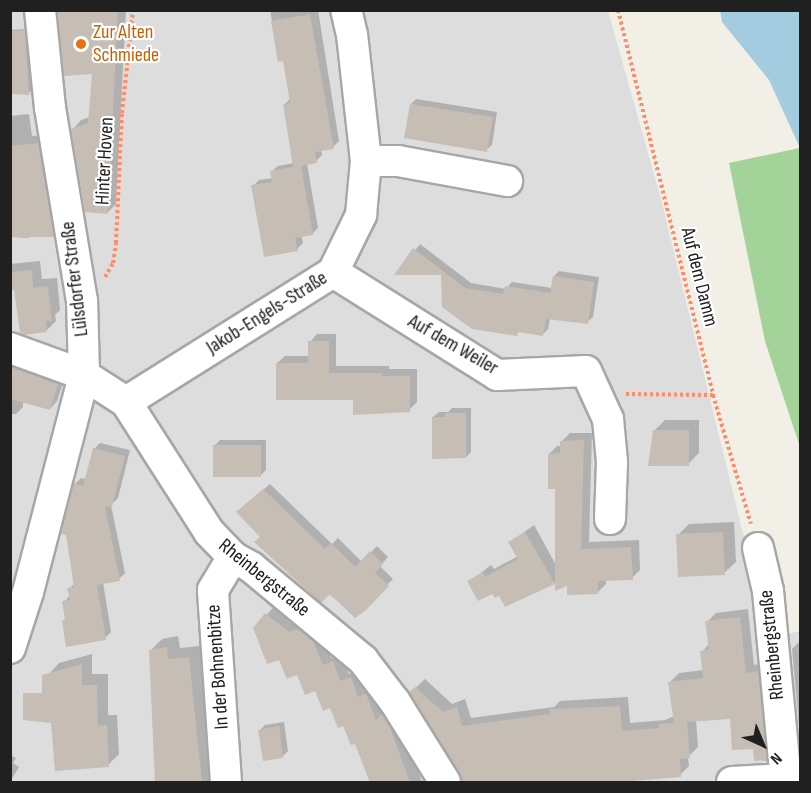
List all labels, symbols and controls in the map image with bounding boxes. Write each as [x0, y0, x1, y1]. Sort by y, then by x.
place label: Zur Alten Schmiede [93, 20, 159, 67]
marker: Zur Alten Schmiede [74, 37, 88, 51]
street label: Hinter Hoven [91, 116, 119, 206]
street label: Lülsdorfer Straße [56, 220, 94, 338]
street label: Auf dem Damm [675, 225, 723, 329]
street label: Jakob-Engels-Straße [202, 266, 332, 360]
street label: Auf dem Weiler [404, 310, 502, 380]
street label: Rheinbergstraße [214, 534, 314, 622]
street label: Rheinbergstraße [754, 589, 790, 701]
street label: In der Bohnenbitze [202, 604, 234, 730]
north arrow [733, 715, 793, 775]
text: N [766, 749, 786, 768]

